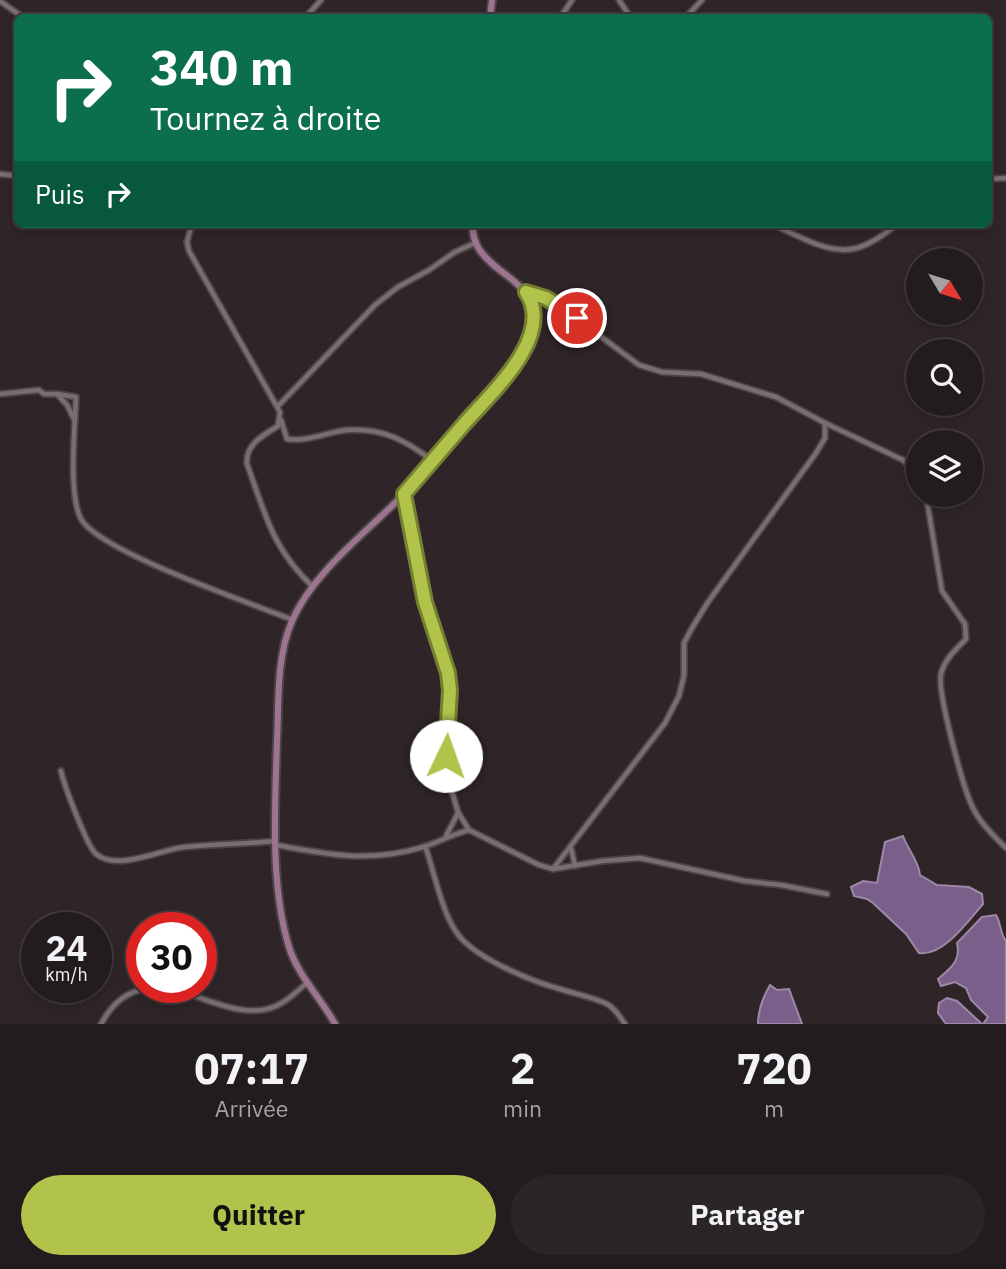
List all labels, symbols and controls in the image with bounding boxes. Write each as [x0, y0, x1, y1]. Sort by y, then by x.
text: 340 m [150, 35, 294, 98]
icon: right [35, 42, 126, 133]
text: Tournez à droite [150, 97, 381, 139]
icon: right [99, 175, 137, 213]
text: Puis [35, 177, 85, 211]
north arrow [906, 248, 984, 326]
map controls [906, 248, 983, 507]
pin [547, 288, 607, 348]
icon: arrive [558, 299, 596, 337]
button: search [906, 339, 983, 416]
button: layers [906, 430, 983, 507]
position arrow [409, 719, 483, 793]
speed limit sign: 30 [126, 912, 217, 1003]
text: 24 [45, 925, 88, 971]
text: km/h [45, 963, 88, 986]
text: 07:17 [194, 1041, 309, 1096]
text: 2 [510, 1041, 535, 1096]
text: 720 [736, 1041, 812, 1096]
text: Arrivée [215, 1093, 288, 1123]
text: min [503, 1093, 542, 1123]
text: m [764, 1093, 784, 1123]
button: Quitter [21, 1175, 496, 1255]
button: Partager [510, 1175, 985, 1255]

